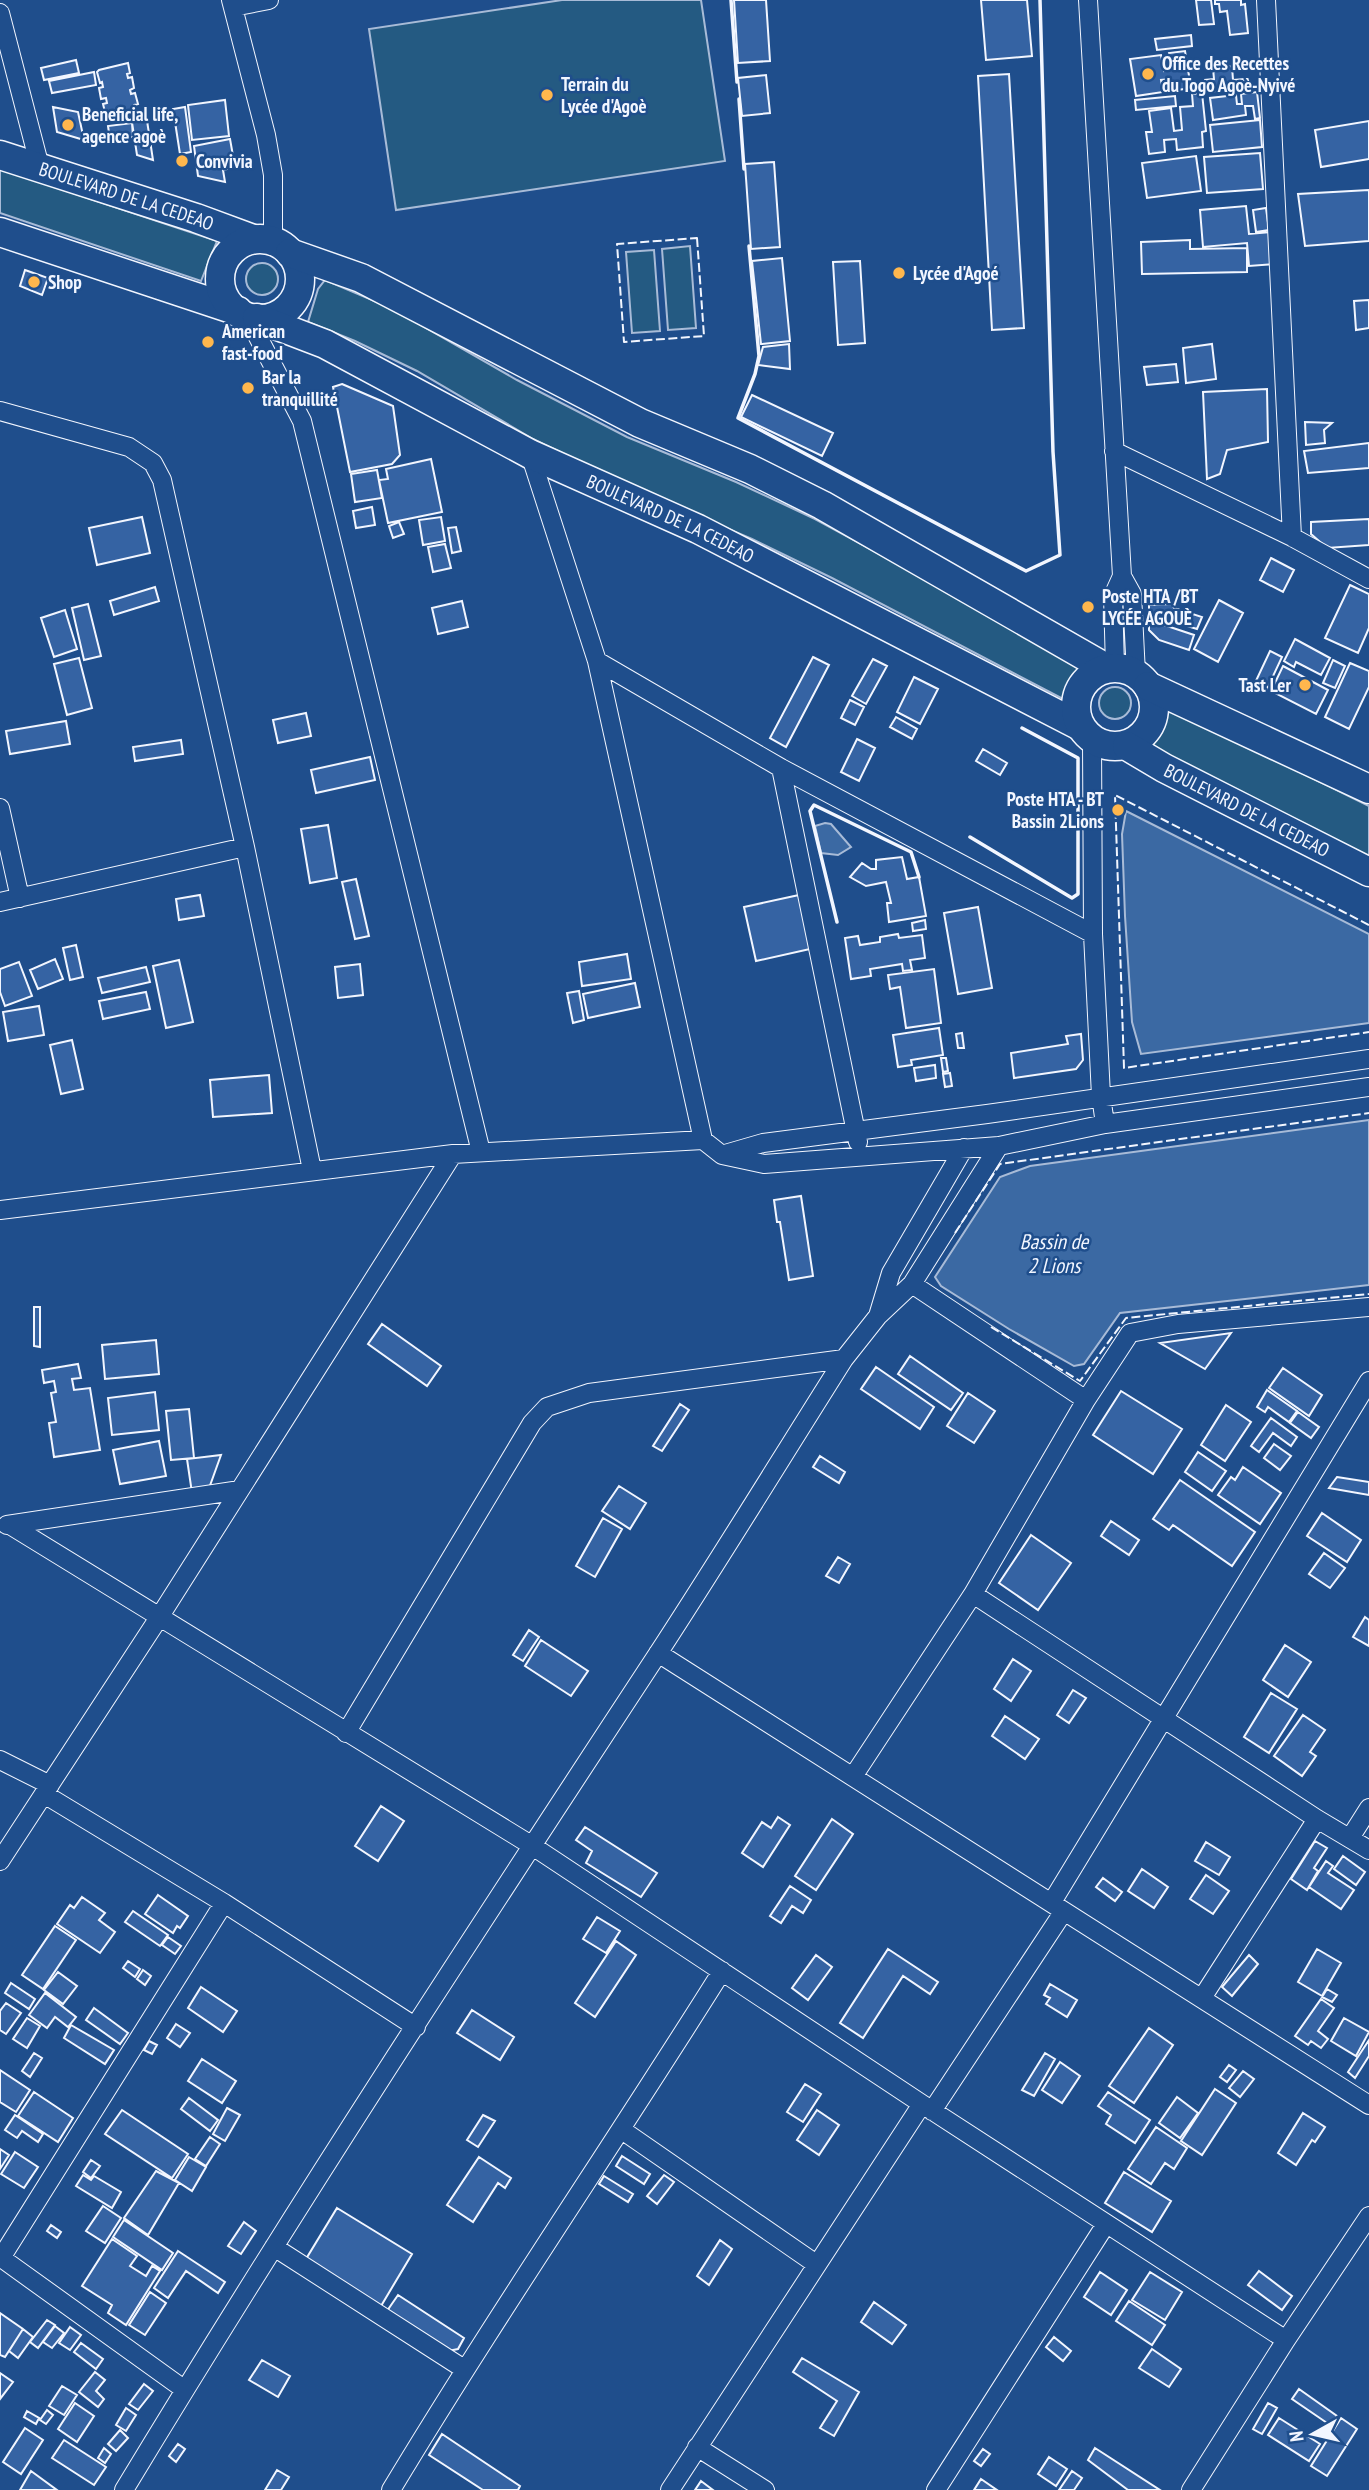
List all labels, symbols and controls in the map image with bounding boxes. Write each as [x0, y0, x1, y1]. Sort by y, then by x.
place label: Office des Recettes du Togo Agoè-Nyivé [1162, 51, 1295, 97]
marker: Office des Recettes du Togo Agoè-Nyivé [1140, 66, 1156, 82]
place label: Terrain du Lycée d'Agoè [561, 72, 647, 118]
marker: Terrain du Lycée d'Agoè [539, 87, 555, 103]
place label: Beneficial life, agence agoè [82, 102, 178, 148]
marker: Beneficial life, agence agoè [60, 117, 76, 133]
place label: Convivia [196, 149, 253, 173]
marker: Convivia [174, 153, 190, 169]
street label: BOULEVARD DE LA CEDEAO [36, 156, 217, 236]
place label: Lycée d'Agoé [913, 261, 999, 285]
marker: Lycée d'Agoé [891, 265, 907, 281]
place label: Shop [48, 270, 82, 294]
marker: Shop [26, 274, 42, 290]
place label: American fast-food [221, 319, 285, 365]
marker: American fast-food [200, 334, 216, 350]
place label: Bar la tranquillité [262, 365, 338, 411]
marker: Bar la tranquillité [240, 380, 256, 396]
street label: BOULEVARD DE LA CEDEAO [583, 469, 758, 568]
place label: Poste HTA /BT LYCÉE AGOUÈ [1102, 584, 1198, 630]
marker: Poste HTA /BT LYCÉE AGOUÈ [1080, 599, 1096, 615]
place label: Tast Ler [1238, 673, 1291, 697]
marker: Tast Ler [1297, 677, 1313, 693]
street label: BOULEVARD DE LA CEDEAO [1160, 758, 1334, 862]
place label: Poste HTA - BT Bassin 2Lions [1007, 787, 1104, 833]
marker: Poste HTA - BT Bassin 2Lions [1110, 802, 1126, 818]
water label: Bassin de 2 Lions [1020, 1228, 1090, 1279]
north arrow [1278, 2399, 1348, 2469]
text: N [1284, 2430, 1309, 2443]

